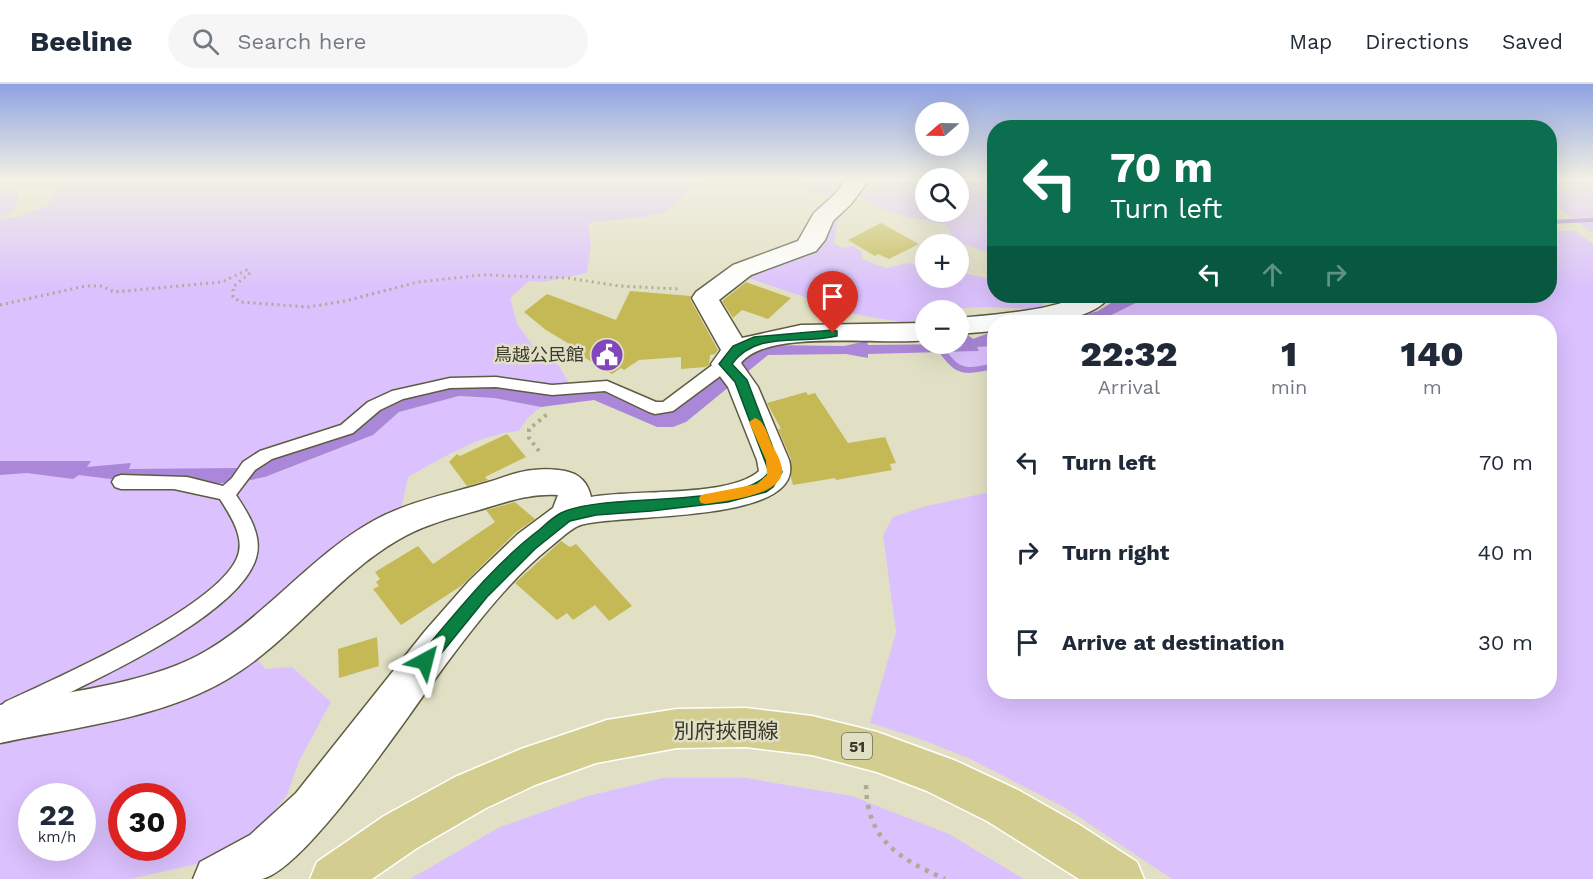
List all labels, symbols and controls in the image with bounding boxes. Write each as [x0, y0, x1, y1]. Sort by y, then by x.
search box [168, 14, 588, 68]
text: Beeline [30, 25, 132, 58]
icon: search [189, 25, 222, 58]
text: Search here [237, 29, 366, 54]
text: Map [1289, 29, 1332, 54]
text: Directions [1365, 29, 1469, 54]
text: Saved [1502, 29, 1563, 54]
north arrow [915, 102, 969, 156]
map controls [915, 102, 969, 354]
text: 70 m [1110, 143, 1213, 192]
icon: left [1011, 144, 1089, 222]
button: search [915, 168, 969, 222]
text: Turn left [1110, 193, 1222, 225]
button: + [915, 234, 969, 288]
icon: left [1193, 258, 1226, 291]
icon: ahead [1256, 258, 1289, 291]
icon: right [1319, 258, 1352, 291]
pin [807, 271, 858, 333]
icon: arrive [816, 280, 849, 313]
button: − [915, 300, 969, 354]
text: 22:32 [1080, 333, 1178, 375]
text: 1 [1281, 333, 1297, 375]
text: 140 [1401, 333, 1464, 375]
public building icon: 鳥越公民館 [589, 337, 625, 373]
place label: 鳥越公民館 [494, 344, 584, 365]
text: Arrival [1098, 375, 1160, 399]
text: min [1271, 375, 1307, 399]
text: m [1423, 375, 1442, 399]
icon: left [1011, 446, 1044, 479]
text: Turn left [1062, 450, 1156, 475]
text: 70 m [1479, 450, 1533, 475]
icon: right [1011, 536, 1044, 569]
text: Turn right [1062, 540, 1169, 565]
text: 40 m [1477, 540, 1533, 565]
icon: arrive [1011, 626, 1044, 659]
position arrow [393, 629, 457, 693]
text: Arrive at destination [1062, 630, 1285, 655]
text: 30 m [1478, 630, 1533, 655]
street label: 別府挾間線 [674, 718, 779, 743]
road number: 51 [842, 733, 872, 759]
speed limit sign: 30 [108, 783, 186, 861]
text: 22 [39, 797, 75, 832]
text: km/h [38, 828, 76, 846]

